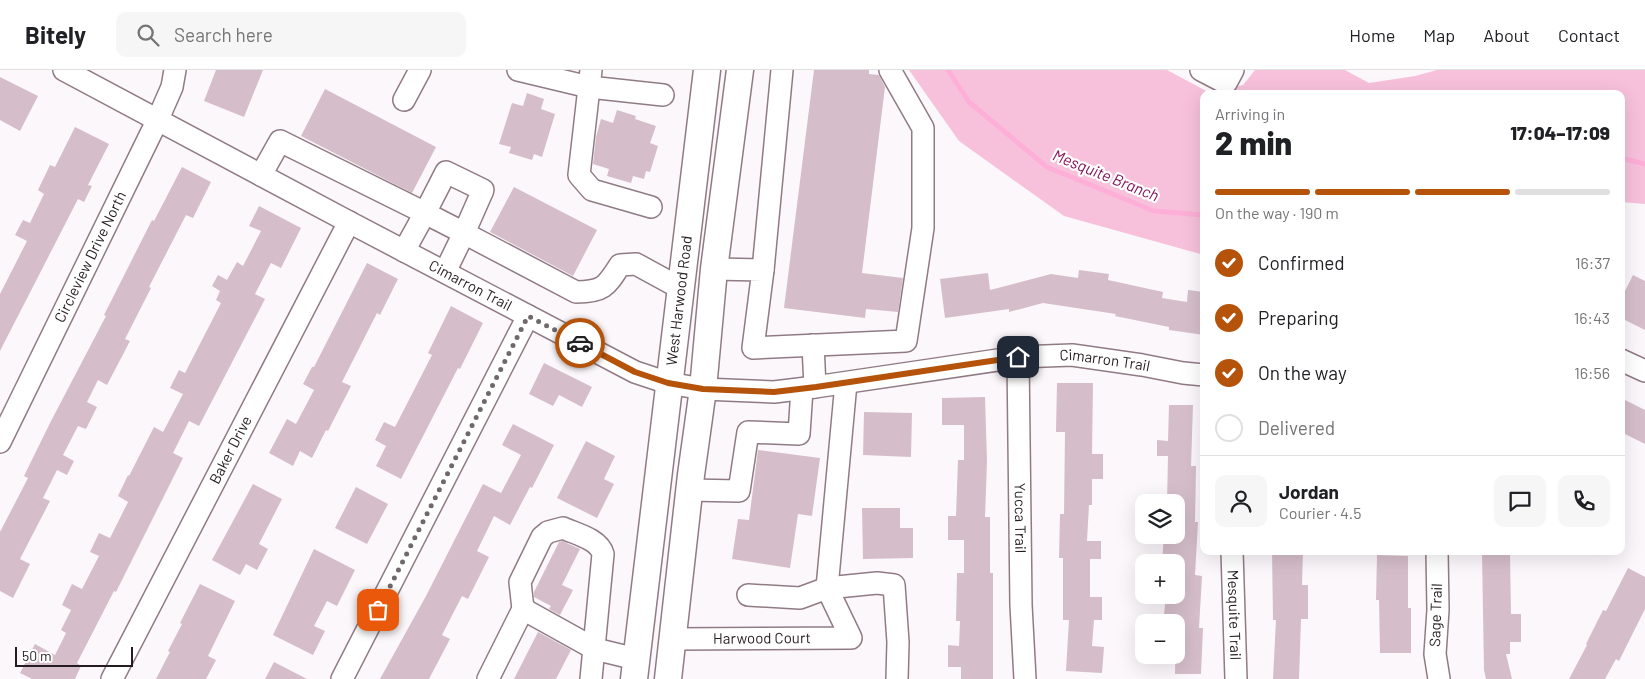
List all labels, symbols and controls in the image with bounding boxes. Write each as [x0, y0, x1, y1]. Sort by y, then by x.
search box [116, 12, 466, 57]
text: Bitely [25, 20, 86, 49]
icon: search [134, 21, 162, 49]
text: Search here [174, 23, 273, 46]
text: Home [1349, 24, 1395, 46]
text: Map [1423, 24, 1455, 46]
text: About [1483, 24, 1530, 46]
text: Contact [1558, 24, 1620, 46]
text: Arriving in [1215, 104, 1285, 123]
text: 17:04–17:09 [1510, 121, 1610, 144]
text: 2 min [1215, 123, 1292, 161]
water label: Mesquite Branch [1050, 145, 1162, 204]
street label: Circleview Drive North [50, 188, 129, 325]
text: On the way · 190 m [1215, 203, 1339, 222]
street label: West Harwood Road [662, 235, 695, 367]
icon: check [1215, 249, 1243, 277]
text: Confirmed [1258, 251, 1345, 274]
text: 16:37 [1575, 253, 1610, 272]
street label: Cimarron Trail [426, 256, 515, 314]
icon: check [1215, 304, 1243, 332]
text: Preparing [1258, 306, 1339, 329]
text: 16:43 [1574, 308, 1610, 327]
courier [555, 318, 605, 368]
icon: car [566, 329, 594, 357]
pin [997, 336, 1039, 378]
icon: home [1004, 343, 1032, 371]
street label: Cimarron Trail [1059, 345, 1152, 374]
icon: check [1215, 359, 1243, 387]
text: On the way [1258, 361, 1347, 384]
text: 16:56 [1574, 363, 1610, 382]
street label: Baker Drive [205, 412, 255, 487]
text: Delivered [1258, 416, 1335, 439]
button: person [1215, 475, 1267, 527]
button: chat [1494, 475, 1546, 527]
button: phone [1558, 475, 1610, 527]
text: Jordan [1279, 480, 1339, 503]
street label: Yucca Trail [1012, 483, 1030, 553]
map controls [1135, 494, 1185, 664]
button: layers [1135, 494, 1185, 544]
text: Courier · 4.5 [1279, 503, 1362, 522]
button: + [1135, 554, 1185, 604]
street label: Mesquite Trail [1225, 569, 1245, 660]
street label: Sage Trail [1425, 583, 1445, 647]
pin [357, 589, 399, 631]
icon: bag [364, 596, 392, 624]
button: − [1135, 614, 1185, 664]
street label: Harwood Court [713, 628, 811, 647]
scale bar [15, 644, 132, 667]
text: 50 m [22, 647, 51, 664]

